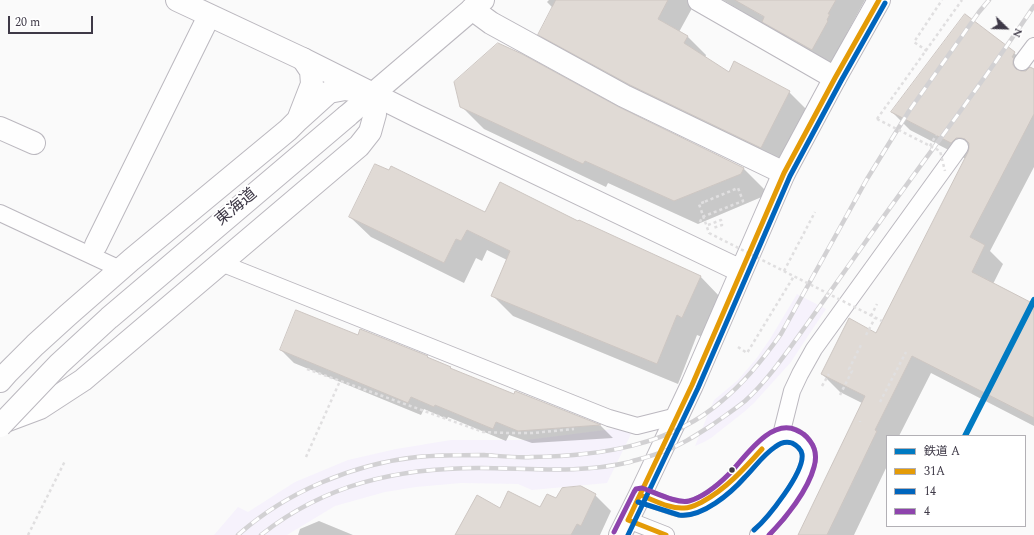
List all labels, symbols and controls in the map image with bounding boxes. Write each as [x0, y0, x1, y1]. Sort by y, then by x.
scale bar [10, 8, 95, 34]
north arrow [986, 8, 1026, 48]
text: 20 m [15, 13, 40, 32]
text: N [1008, 25, 1027, 40]
street label: 東海道 [212, 185, 262, 231]
legend [886, 435, 1026, 527]
text: 鉄道 A [924, 442, 960, 461]
text: 31A [924, 462, 945, 481]
unlabelled marker [727, 465, 737, 475]
text: 14 [924, 482, 936, 501]
text: 4 [924, 502, 930, 521]

